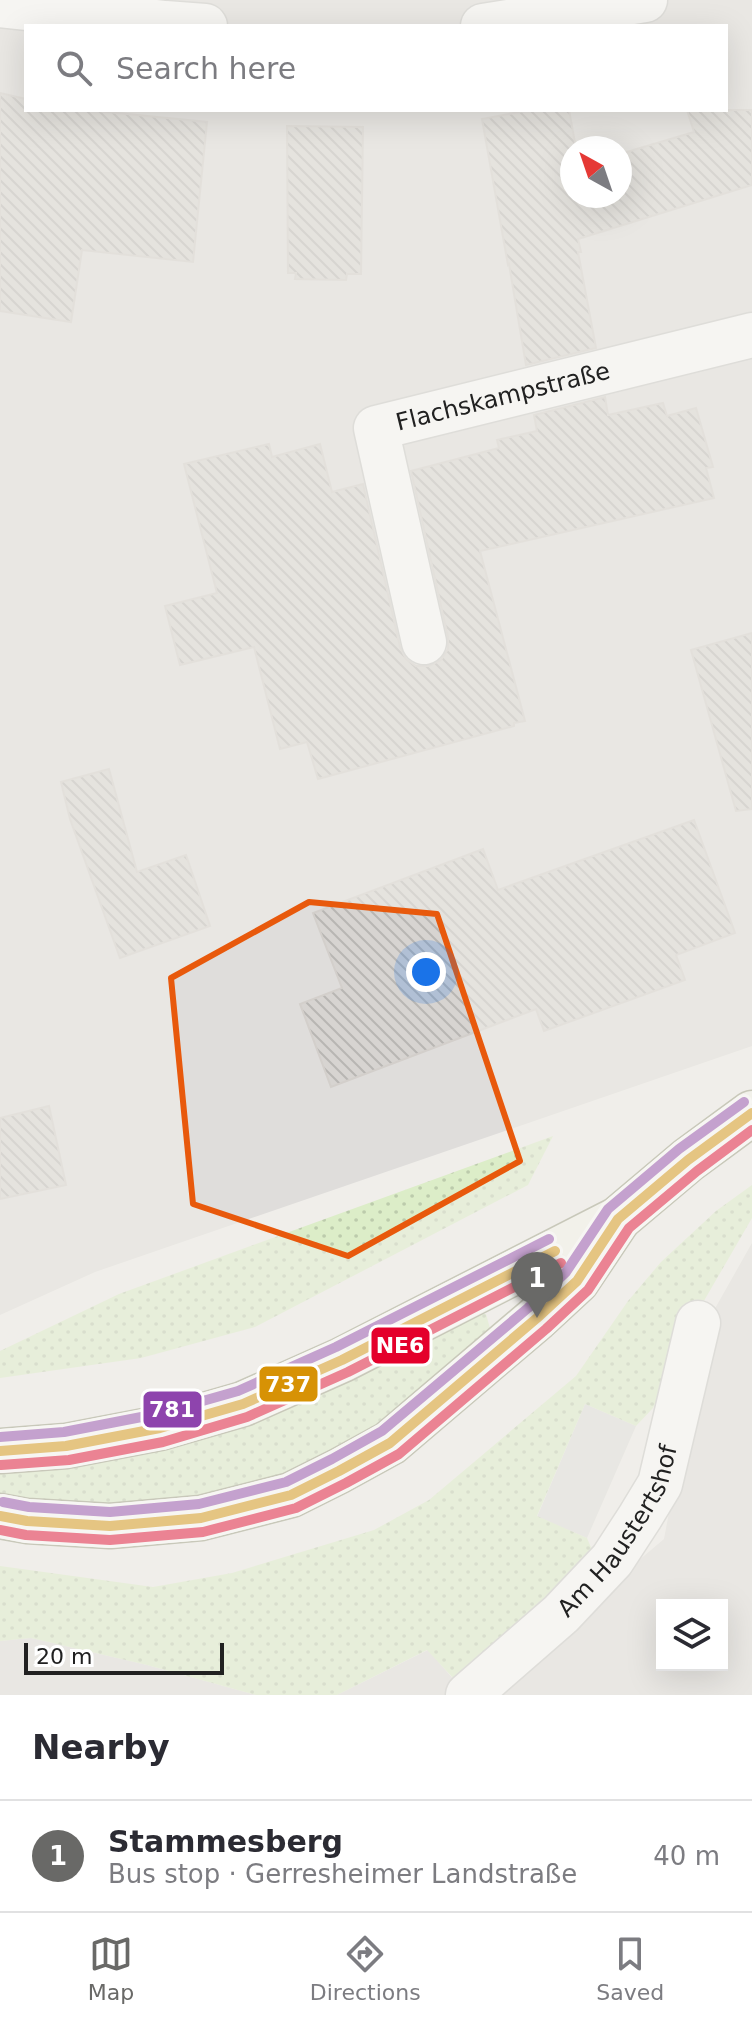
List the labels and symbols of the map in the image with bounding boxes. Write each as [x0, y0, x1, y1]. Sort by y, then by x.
north arrow [560, 136, 632, 208]
street label: Flachskampstraße [393, 357, 613, 437]
your location [406, 952, 446, 992]
pin: 1 [511, 1252, 563, 1318]
line badge: NE6 [370, 1326, 431, 1365]
text: NE6 [376, 1333, 424, 1358]
line badge: 737 [258, 1365, 319, 1403]
text: 737 [265, 1372, 311, 1397]
line badge: 781 [142, 1390, 203, 1429]
text: 781 [149, 1397, 195, 1422]
street label: Am Haustertshof [552, 1442, 683, 1623]
scale bar [24, 1639, 224, 1675]

